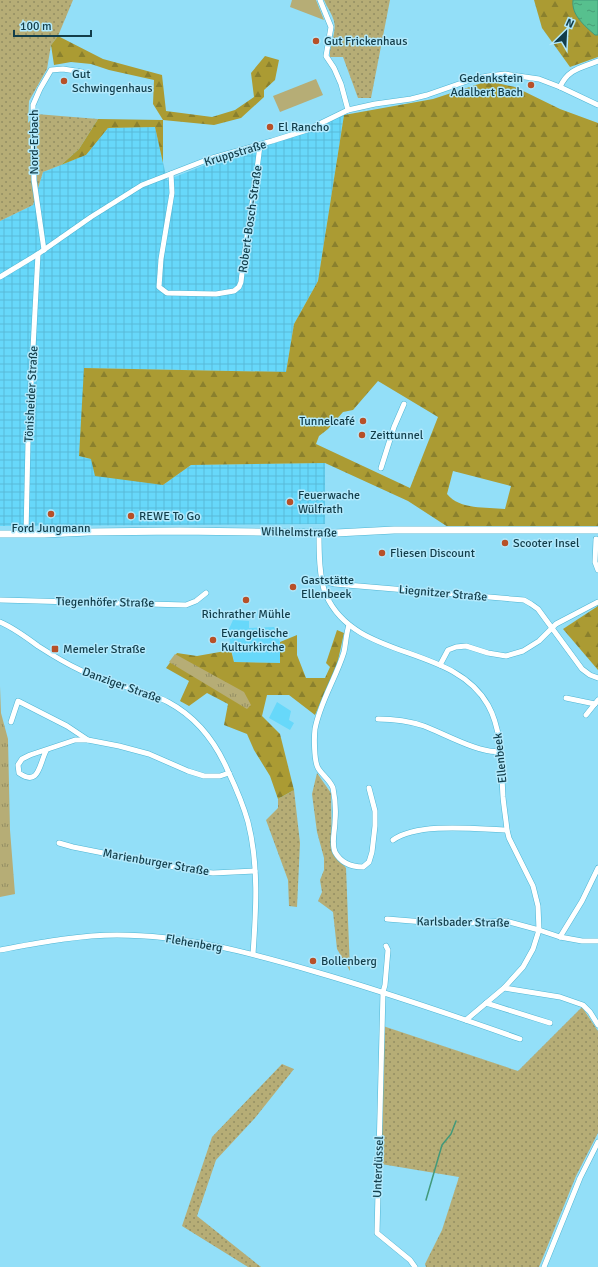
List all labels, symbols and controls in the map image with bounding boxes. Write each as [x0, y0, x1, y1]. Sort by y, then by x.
scale bar [14, 12, 91, 38]
north arrow [546, 12, 586, 52]
text: N [564, 16, 576, 31]
text: 100 m [20, 19, 52, 34]
place label: Gut Frickenhaus [324, 34, 407, 49]
marker: Gut Frickenhaus [311, 36, 321, 46]
place label: Gut Schwingenhaus [72, 67, 153, 96]
place label: Gedenkstein Adalbert Bach [450, 71, 523, 100]
marker: Gut Schwingenhaus [59, 76, 69, 86]
marker: Gedenkstein Adalbert Bach [526, 80, 536, 90]
street label: Nord-Erbach [27, 109, 42, 175]
place label: El Rancho [278, 120, 329, 135]
marker: El Rancho [265, 122, 275, 132]
street label: Kruppstraße [202, 137, 268, 170]
street label: Robert-Bosch-Straße [236, 164, 265, 274]
street label: Tönisheider Straße [21, 345, 42, 443]
place label: Tunnelcafé [299, 414, 355, 429]
marker: Tunnelcafé [358, 416, 368, 426]
place label: Zeittunnel [370, 428, 424, 443]
marker: Zeittunnel [357, 430, 367, 440]
place label: Feuerwache Wülfrath [298, 488, 360, 517]
marker: Feuerwache Wülfrath [285, 497, 295, 507]
marker: Ford Jungmann [46, 509, 56, 519]
place label: REWE To Go [139, 509, 200, 524]
marker: REWE To Go [126, 511, 136, 521]
place label: Ford Jungmann [11, 521, 91, 536]
street label: Wilhelmstraße [261, 524, 337, 541]
place label: Scooter Insel [513, 536, 580, 551]
marker: Scooter Insel [500, 538, 510, 548]
place label: Fliesen Discount [390, 546, 475, 561]
marker: Fliesen Discount [377, 548, 387, 558]
place label: Gaststätte Ellenbeek [301, 573, 354, 602]
marker: Gaststätte Ellenbeek [288, 582, 298, 592]
street label: Liegnitzer Straße [398, 582, 488, 605]
street label: Tiegenhöfer Straße [56, 594, 154, 611]
marker: Richrather Mühle [241, 595, 251, 605]
place label: Richrather Mühle [202, 607, 290, 622]
place label: Evangelische Kulturkirche [221, 626, 288, 655]
marker: Evangelische Kulturkirche [208, 635, 218, 645]
place label: Memeler Straße [63, 642, 146, 657]
marker: Memeler Straße [50, 644, 60, 654]
street label: Danziger Straße [80, 664, 163, 707]
street label: Ellenbeek [490, 732, 511, 784]
street label: Marienburger Straße [102, 846, 210, 879]
street label: Karlsbader Straße [416, 914, 510, 931]
street label: Flehenberg [164, 931, 224, 956]
place label: Bollenberg [321, 954, 377, 969]
marker: Bollenberg [308, 956, 318, 966]
street label: Unterdüssel [370, 1135, 387, 1198]

